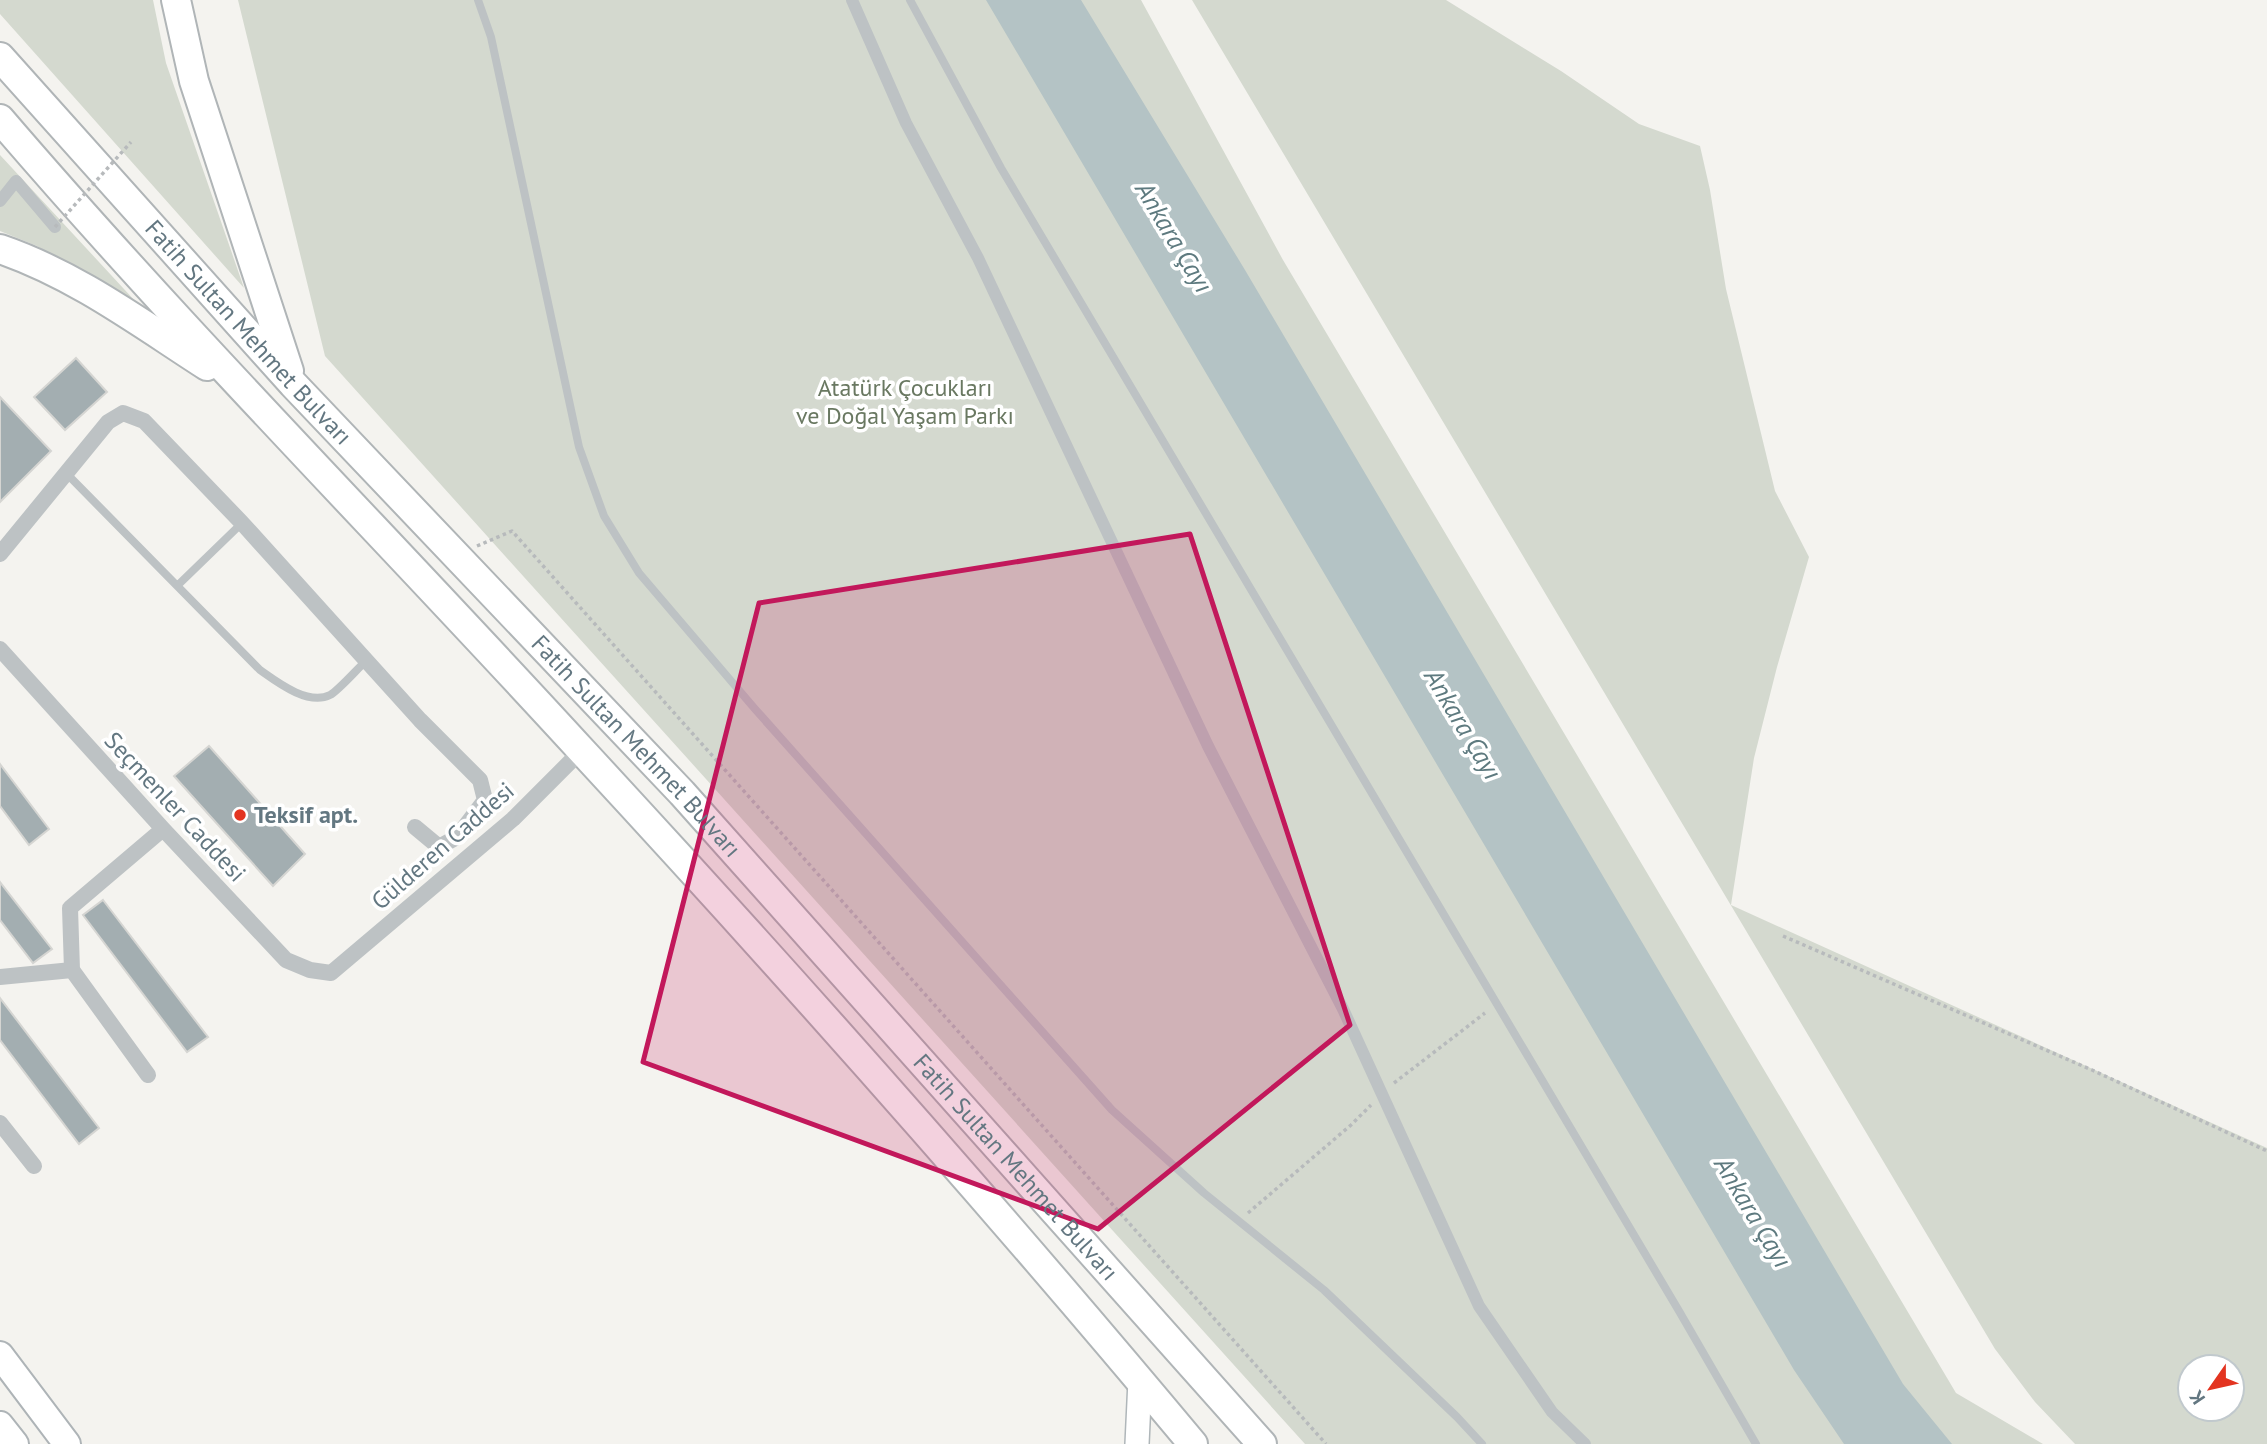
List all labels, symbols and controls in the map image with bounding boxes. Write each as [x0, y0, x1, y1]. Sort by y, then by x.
water label: Ankara Çayı [1128, 174, 1221, 298]
street label: Fatih Sultan Mehmet Bulvarı [138, 213, 359, 451]
park label: Atatürk Çocukları ve Doğal Yaşam Parkı [796, 372, 1014, 431]
street label: Fatih Sultan Mehmet Bulvarı [525, 628, 748, 864]
water label: Ankara Çayı [1417, 661, 1510, 785]
street label: Seçmenler Caddesi [98, 725, 253, 888]
street label: Gülderen Caddesi [365, 775, 521, 916]
place label: Teksif apt. [254, 799, 358, 830]
marker: Teksif apt. [232, 807, 248, 823]
street label: Fatih Sultan Mehmet Bulvarı [907, 1047, 1125, 1287]
water label: Ankara Çayı [1707, 1149, 1800, 1273]
north arrow [2176, 1353, 2246, 1423]
text: K [2184, 1386, 2210, 1409]

